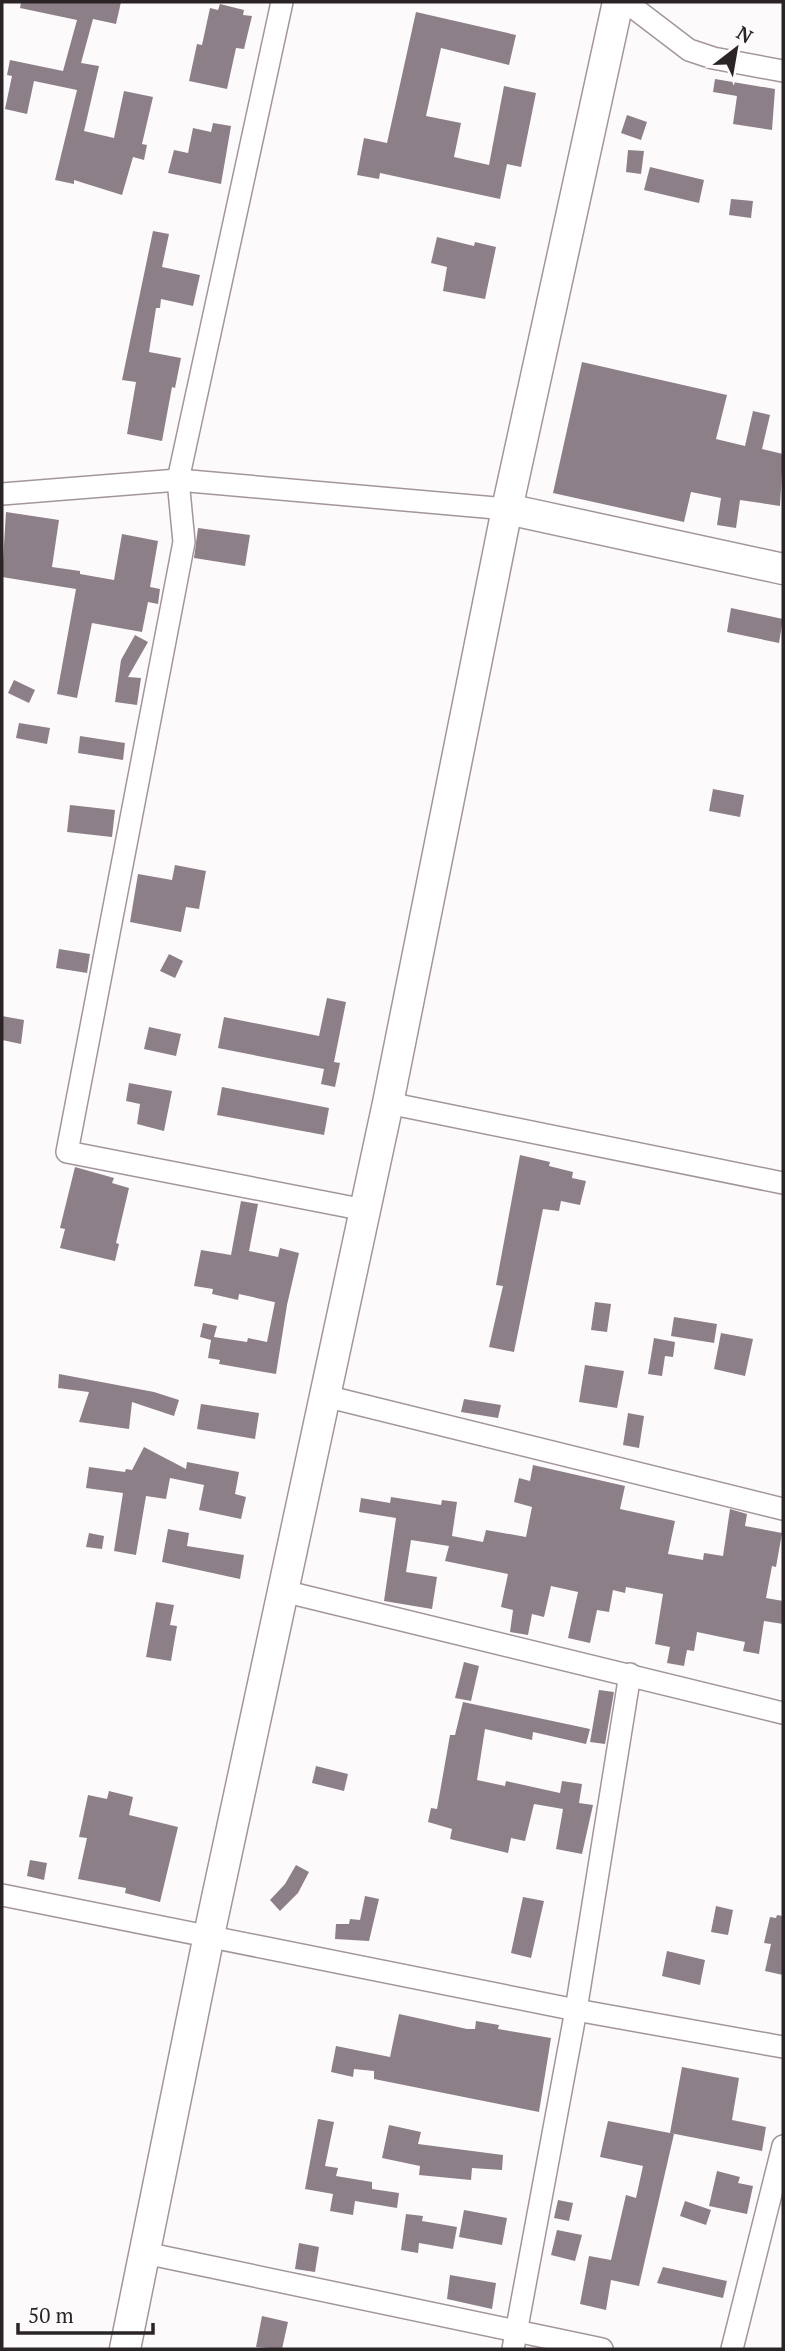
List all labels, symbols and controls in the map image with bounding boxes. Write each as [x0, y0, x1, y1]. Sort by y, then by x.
north arrow [701, 14, 771, 84]
text: N [732, 20, 758, 49]
scale bar [18, 2292, 152, 2336]
text: 50 m [28, 2301, 74, 2329]

